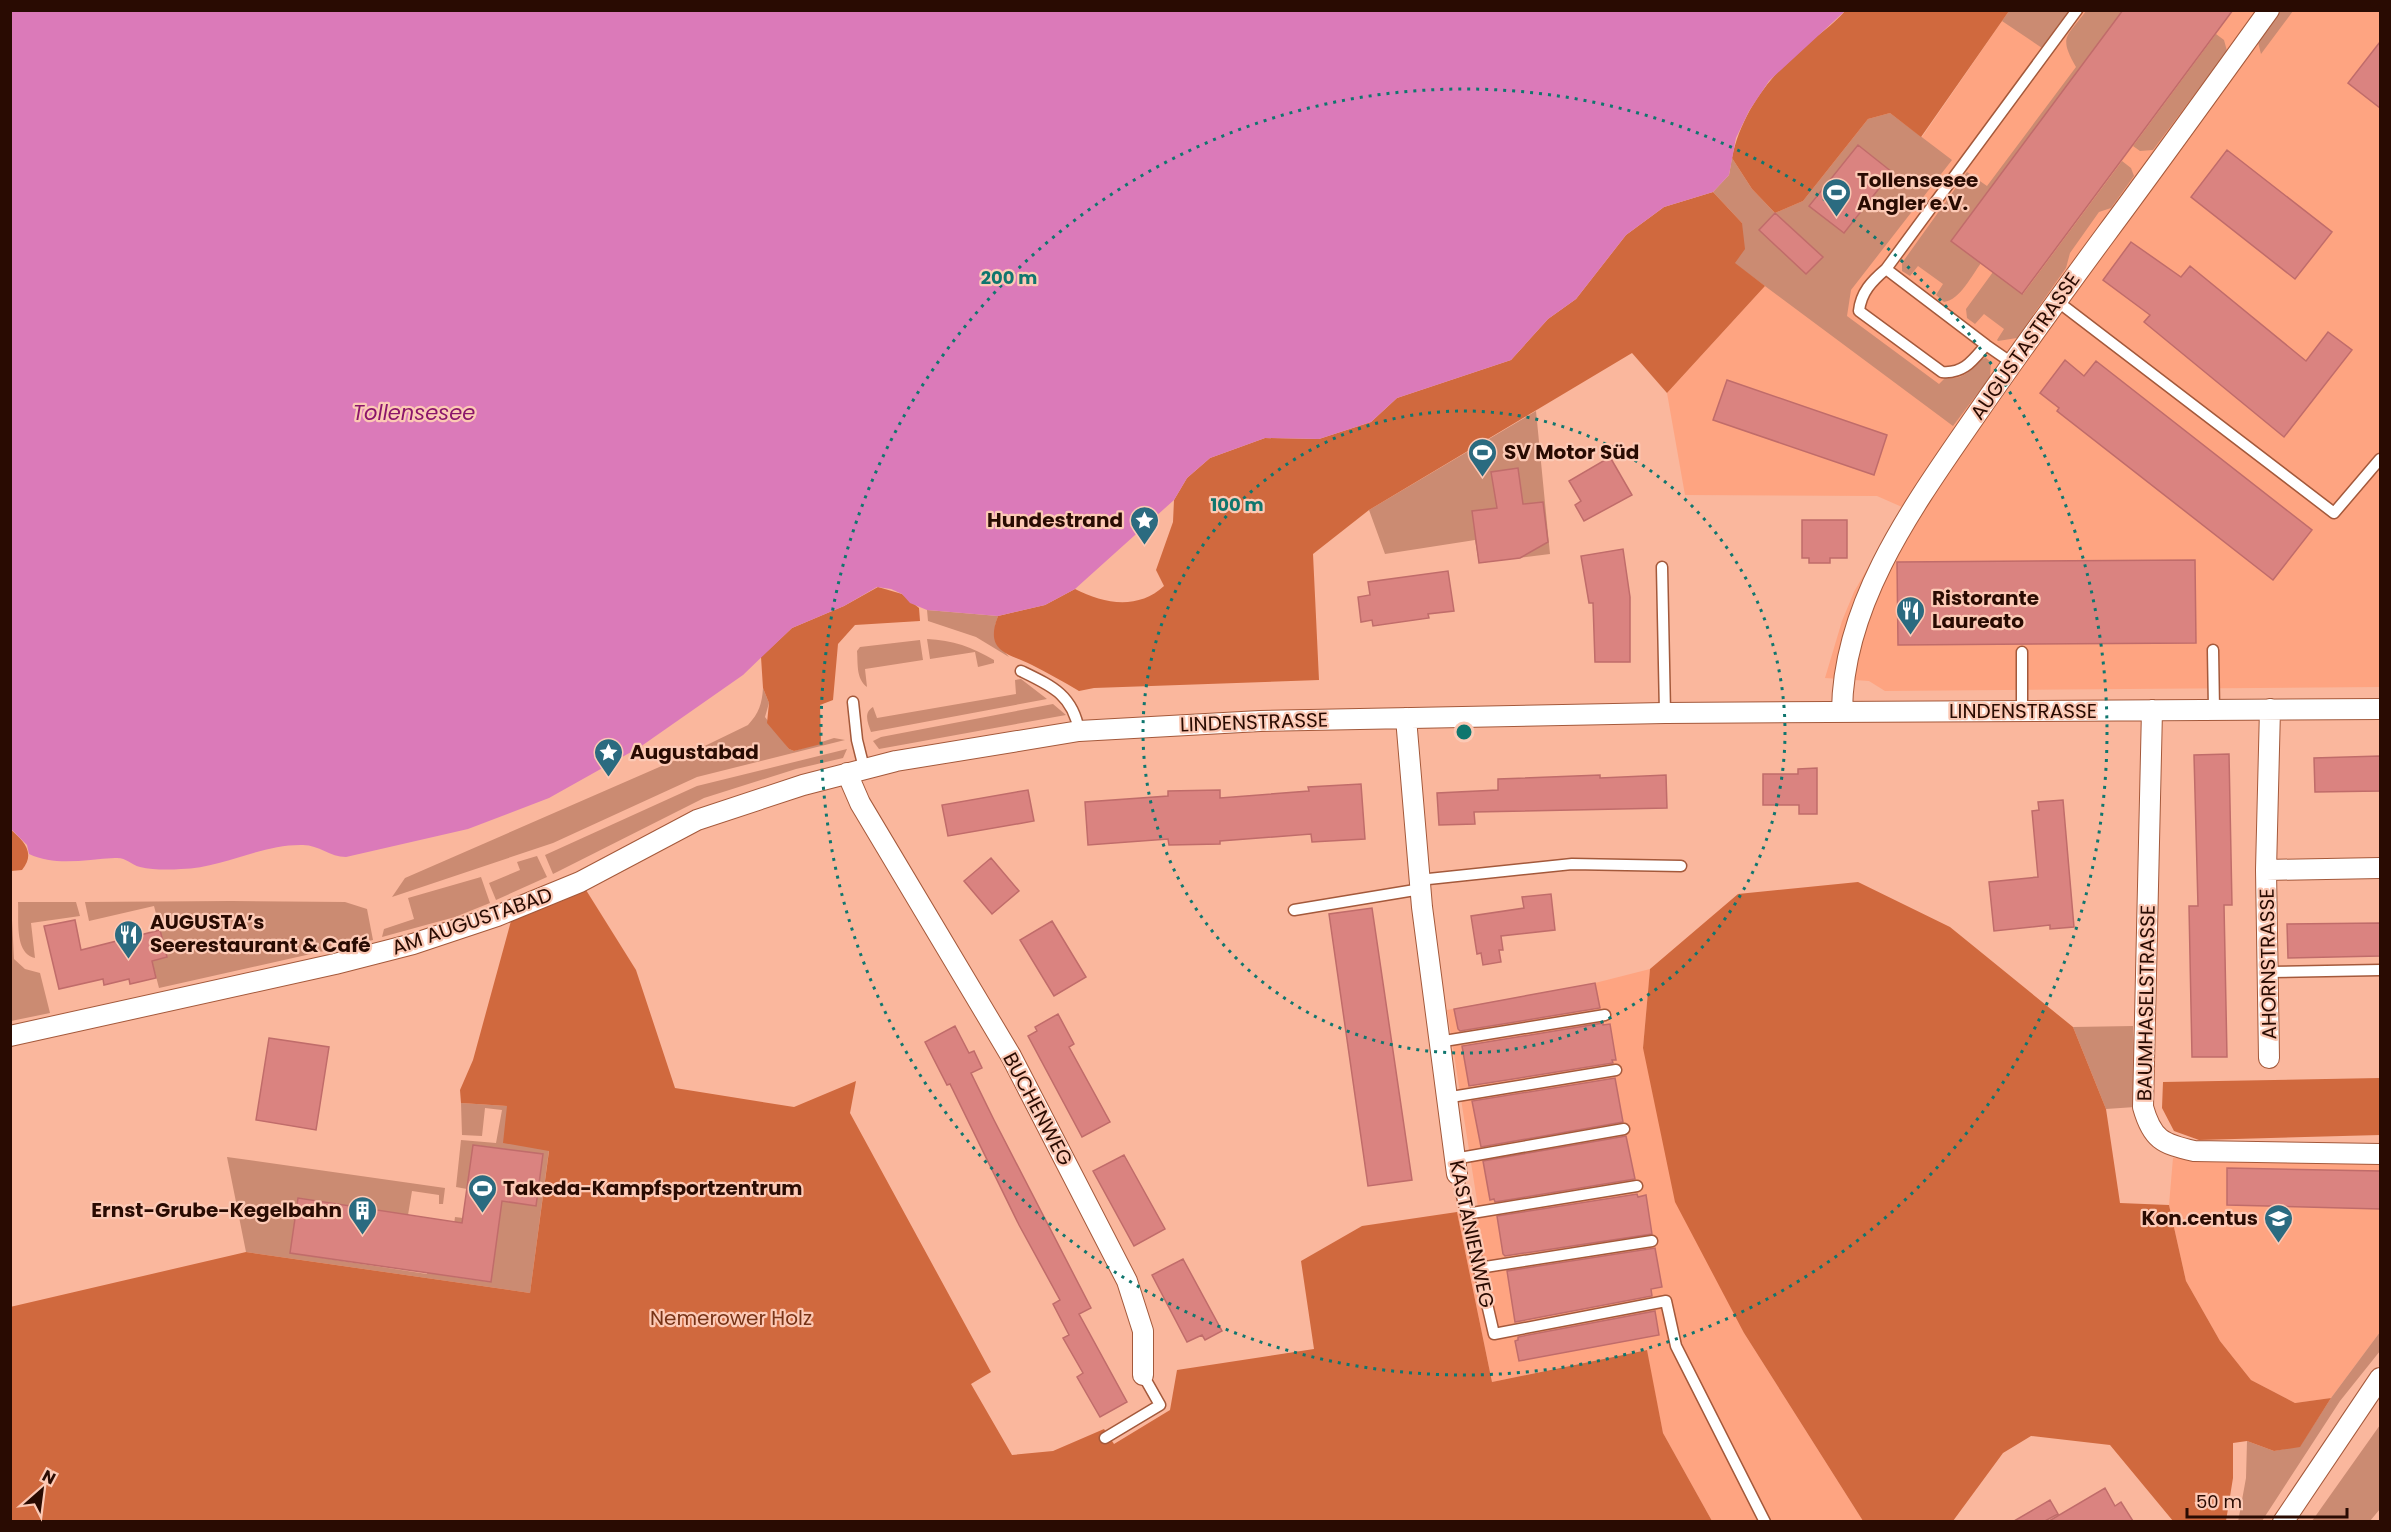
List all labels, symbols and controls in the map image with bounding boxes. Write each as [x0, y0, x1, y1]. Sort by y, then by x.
place label: Tollensesee Angler e.V. [1857, 166, 1978, 217]
sports icon: Tollensesee Angler e.V. [1820, 176, 1852, 218]
text: 200 m [981, 265, 1037, 290]
street label: AUGUSTASTRASSE [1964, 267, 2086, 425]
water label: Tollensesee [353, 398, 475, 427]
sports icon: SV Motor Süd [1467, 436, 1499, 478]
place label: SV Motor Süd [1504, 438, 1639, 466]
text: 100 m [1210, 492, 1264, 517]
place icon: Hundestrand [1128, 504, 1160, 546]
place label: Hundestrand [987, 506, 1123, 534]
place label: Ristorante Laureato [1932, 584, 2039, 635]
restaurant icon: Ristorante Laureato [1895, 594, 1927, 636]
street label: LINDENSTRASSE [1949, 697, 2097, 725]
street label: LINDENSTRASSE [1180, 705, 1328, 739]
centre of rings [1454, 722, 1474, 742]
place icon: Augustabad [593, 736, 625, 778]
place label: Augustabad [630, 738, 759, 766]
street label: AM AUGUSTABAD [388, 880, 556, 962]
street label: AHORNSTRASSE [2253, 888, 2283, 1040]
street label: BAUMHASELSTRASSE [2130, 905, 2162, 1101]
place label: AUGUSTA’s Seerestaurant & Café [150, 908, 371, 959]
restaurant icon: AUGUSTA’s Seerestaurant & Café [113, 918, 145, 960]
street label: BUCHENWEG [996, 1047, 1080, 1171]
street label: KASTANIENWEG [1443, 1158, 1501, 1310]
sports icon: Takeda-Kampfsportzentrum [466, 1172, 498, 1214]
place label: Takeda-Kampfsportzentrum [503, 1174, 803, 1202]
building icon: Ernst-Grube-Kegelbahn [347, 1194, 379, 1236]
place label: Ernst-Grube-Kegelbahn [91, 1196, 342, 1224]
school or university icon: Kon.centus [2263, 1202, 2295, 1244]
place label: Kon.centus [2142, 1204, 2258, 1232]
park label: Nemerower Holz [650, 1304, 812, 1332]
north arrow [12, 1460, 72, 1520]
text: N [38, 1464, 60, 1490]
scale bar [2187, 1481, 2348, 1519]
text: 50 m [2196, 1489, 2242, 1514]

